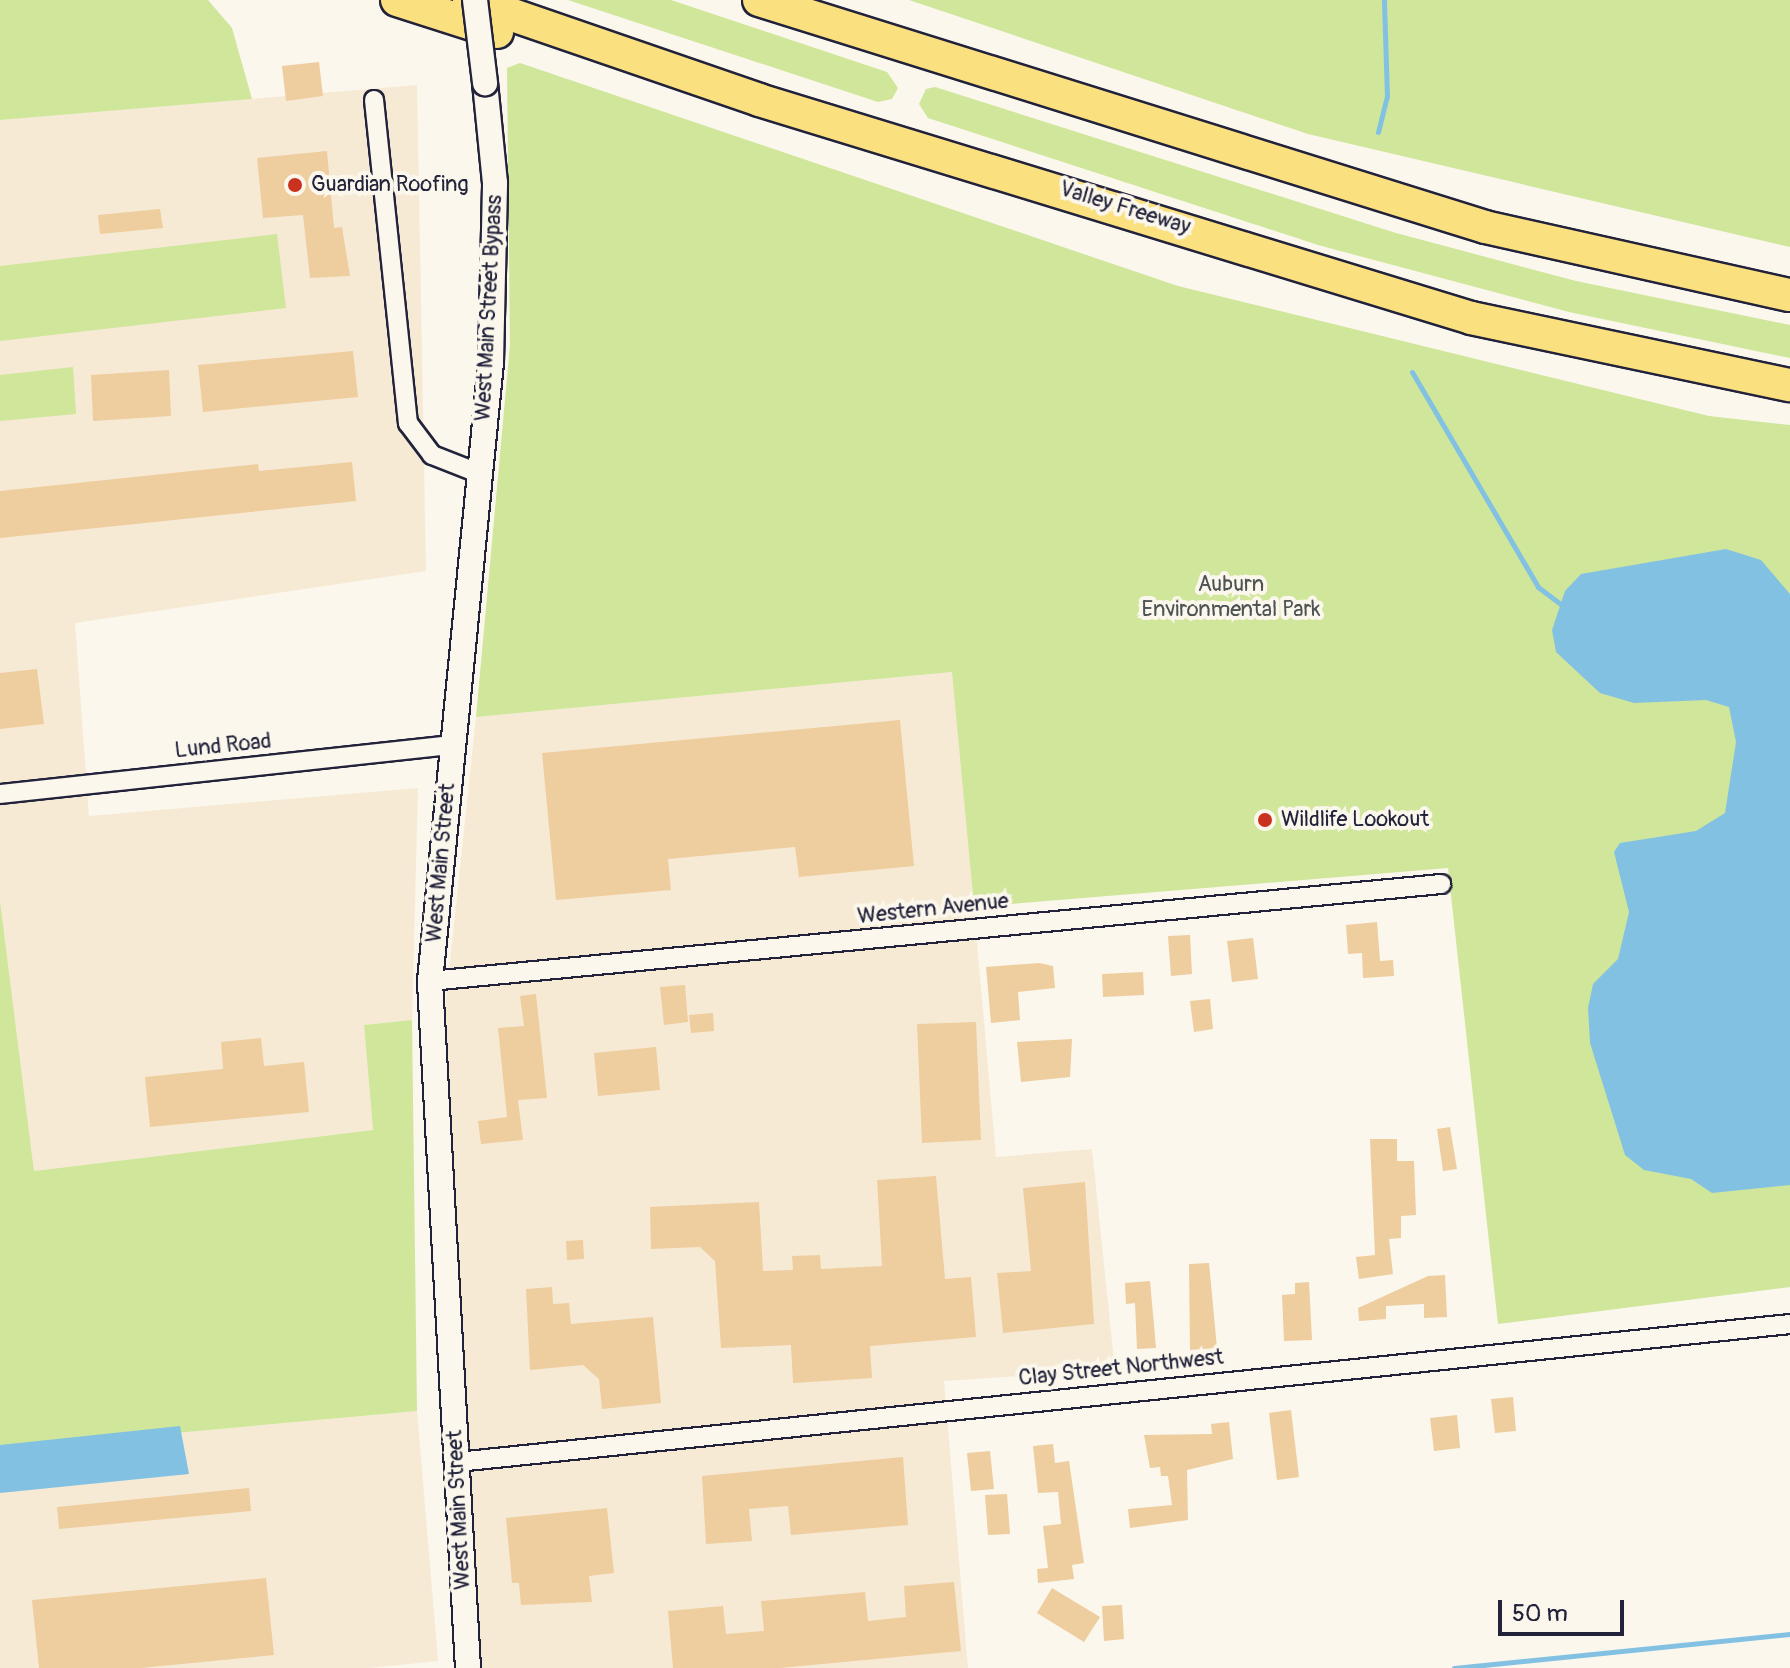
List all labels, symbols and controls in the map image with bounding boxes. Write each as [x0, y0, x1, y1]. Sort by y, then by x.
place label: Guardian Roofing [311, 172, 469, 198]
marker: Guardian Roofing [286, 176, 304, 194]
street label: Valley Freeway [1056, 176, 1194, 240]
street label: West Main Street Bypass [470, 194, 508, 422]
park label: Auburn Environmental Park [1142, 571, 1320, 622]
street label: Lund Road [173, 728, 273, 764]
street label: West Main Street [421, 782, 461, 944]
place label: Wildlife Lookout [1281, 807, 1429, 833]
marker: Wildlife Lookout [1256, 811, 1274, 829]
street label: Western Avenue [856, 888, 1010, 930]
street label: Clay Street Northwest [1017, 1344, 1225, 1392]
street label: West Main Street [442, 1430, 476, 1590]
scale bar [1502, 1584, 1628, 1634]
text: 50 m [1512, 1599, 1568, 1628]

